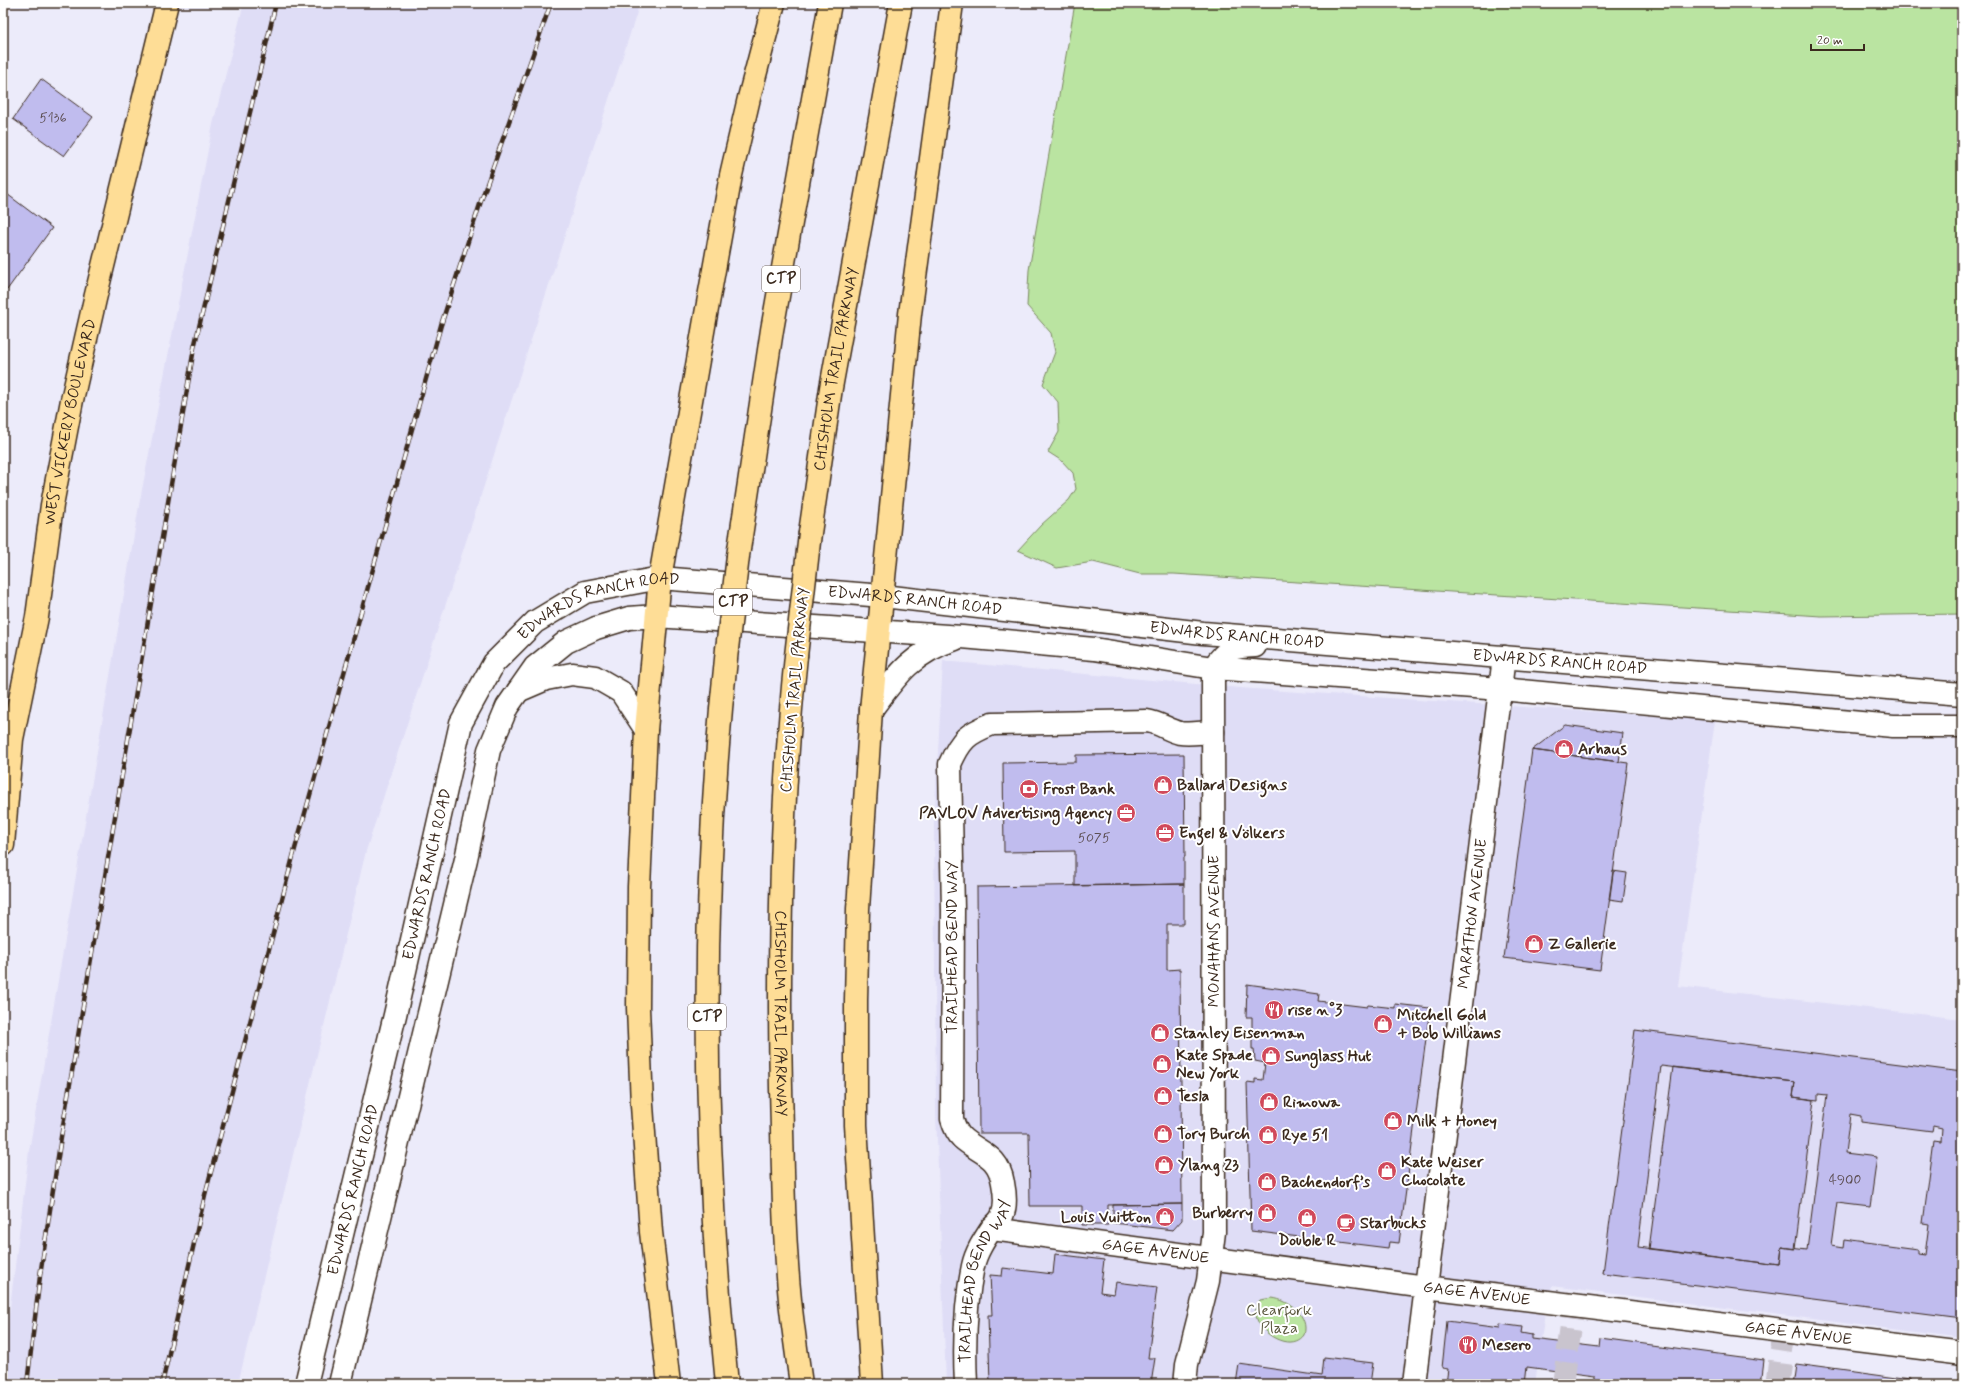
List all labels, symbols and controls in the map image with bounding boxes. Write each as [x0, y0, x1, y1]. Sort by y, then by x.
scale bar [1811, 26, 1864, 52]
text: 20 m [1817, 33, 1843, 49]
house number: 5136 [39, 109, 67, 127]
street label: CHISHOLM TRAIL PARKWAY [809, 265, 863, 472]
road number: CTP [762, 266, 800, 292]
street label: WEST VICKERY BOULEVARD [39, 317, 101, 526]
street label: EDWARDS RANCH ROAD [513, 567, 680, 644]
street label: EDWARDS RANCH ROAD [827, 581, 1003, 620]
street label: CHISHOLM TRAIL PARKWAY [776, 586, 814, 794]
road number: CTP [714, 589, 752, 615]
street label: EDWARDS RANCH ROAD [1149, 616, 1325, 653]
street label: EDWARDS RANCH ROAD [1472, 644, 1648, 679]
shop icon: Arhaus [1553, 738, 1575, 760]
place label: Arhaus [1578, 739, 1627, 760]
shop icon: Ballard Designs [1152, 774, 1174, 796]
place label: Ballard Designs [1177, 775, 1288, 798]
bank icon: Frost Bank [1018, 778, 1040, 800]
place label: Frost Bank [1043, 779, 1115, 800]
street label: EDWARDS RANCH ROAD [397, 786, 456, 962]
office icon: PAVLOV Advertising Agency [1115, 802, 1137, 824]
place label: PAVLOV Advertising Agency [919, 803, 1112, 826]
office icon: Engel & Völkers [1154, 822, 1176, 844]
place label: Engel & Völkers [1179, 823, 1286, 846]
house number: 5075 [1078, 829, 1110, 847]
street label: MARATHON AVENUE [1453, 837, 1492, 990]
street label: MONAHANS AVENUE [1204, 855, 1225, 1007]
street label: TRAILHEAD BEND WAY [942, 860, 963, 1034]
street label: CHISHOLM TRAIL PARKWAY [769, 910, 792, 1117]
shop icon: Z Gallerie [1523, 933, 1545, 955]
place label: Z Gallerie [1548, 934, 1616, 955]
restaurant icon: rise n°3 [1263, 999, 1285, 1021]
place label: rise n°3 [1288, 1000, 1343, 1021]
road number: CTP [688, 1004, 726, 1030]
place label: Mitchell Gold + Bob Williams [1397, 1005, 1501, 1044]
shop icon: Mitchell Gold + Bob Williams [1372, 1013, 1394, 1035]
shop icon: Stanley Eisenman [1149, 1022, 1171, 1044]
place label: Stanley Eisenman [1174, 1023, 1304, 1044]
place label: Kate Spade New York [1176, 1045, 1253, 1084]
shop icon: Sunglass Hut [1260, 1045, 1282, 1067]
place label: Sunglass Hut [1285, 1046, 1371, 1069]
shop icon: Kate Spade New York [1151, 1053, 1173, 1075]
shop icon: Tesla [1152, 1085, 1174, 1107]
place label: Tesla [1177, 1086, 1210, 1107]
shop icon: Rimowa [1258, 1091, 1280, 1113]
place label: Rimowa [1283, 1092, 1340, 1113]
street label: EDWARDS RANCH ROAD [322, 1102, 384, 1277]
shop icon: Milk + Honey [1382, 1110, 1404, 1132]
place label: Milk + Honey [1407, 1111, 1497, 1132]
shop icon: Tory Burch [1152, 1123, 1174, 1145]
place label: Tory Burch [1177, 1124, 1250, 1145]
shop icon: Rye 51 [1257, 1124, 1279, 1146]
place label: Rye 51 [1282, 1125, 1328, 1146]
place label: Kate Weiser Chocolate [1401, 1152, 1484, 1191]
shop icon: Ylang 23 [1153, 1154, 1175, 1176]
place label: Ylang 23 [1178, 1155, 1239, 1177]
shop icon: Kate Weiser Chocolate [1376, 1160, 1398, 1182]
shop icon: Bachendorf’s [1256, 1171, 1278, 1193]
house number: 4900 [1829, 1171, 1862, 1189]
place label: Bachendorf’s [1281, 1172, 1371, 1193]
street label: TRAILHEAD BEND WAY [955, 1198, 1015, 1363]
shop icon: Burberry [1256, 1202, 1278, 1224]
place label: Burberry [1192, 1203, 1253, 1224]
shop icon: Louis Vuitton [1154, 1206, 1176, 1228]
place label: Louis Vuitton [1061, 1207, 1151, 1228]
shop icon: Double R [1296, 1207, 1318, 1229]
cafe icon: Starbucks [1335, 1212, 1357, 1234]
place label: Starbucks [1360, 1213, 1427, 1234]
place label: Double R [1278, 1230, 1336, 1251]
street label: GAGE AVENUE [1101, 1233, 1210, 1268]
street label: GAGE AVENUE [1422, 1276, 1532, 1310]
park label: Clearfork Plaza [1246, 1300, 1312, 1339]
street label: GAGE AVENUE [1743, 1316, 1853, 1350]
restaurant icon: Mesero [1457, 1334, 1479, 1356]
place label: Mesero [1482, 1335, 1531, 1356]

